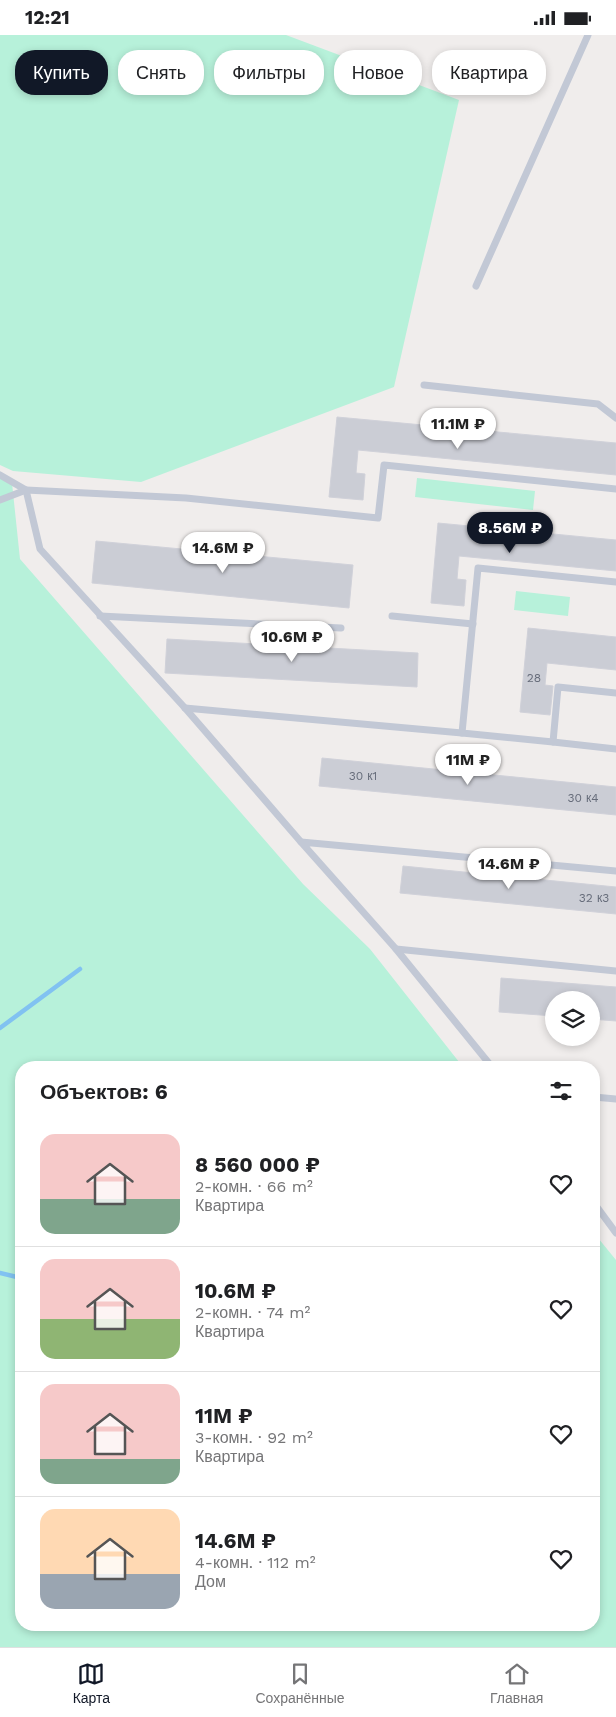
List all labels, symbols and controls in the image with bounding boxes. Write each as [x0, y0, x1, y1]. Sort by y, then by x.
text: 12:21 [25, 6, 70, 29]
chip: Купить [15, 50, 108, 95]
chip: Снять [118, 50, 204, 95]
chip: Фильтры [214, 50, 324, 95]
chip: Новое [334, 50, 422, 95]
chip: Квартира [432, 50, 546, 95]
pin: 11.1M ₽ [412, 407, 504, 450]
text: 11.1M ₽ [431, 414, 485, 433]
pin: 8.56M ₽ [464, 511, 556, 554]
text: 8.56M ₽ [478, 518, 542, 537]
pin: 14.6M ₽ [177, 531, 269, 574]
text: 14.6M ₽ [192, 538, 254, 557]
pin: 10.6M ₽ [246, 621, 338, 663]
text: 10.6M ₽ [261, 627, 323, 646]
house number: 28 [527, 671, 541, 685]
pin: 11M ₽ [433, 743, 503, 786]
text: 11M ₽ [446, 750, 490, 769]
house number: 30 к1 [349, 769, 377, 783]
house number: 30 к4 [567, 791, 599, 805]
pin: 14.6M ₽ [463, 847, 555, 890]
text: 14.6M ₽ [478, 854, 540, 873]
house number: 32 к3 [579, 891, 609, 905]
map controls [545, 991, 600, 1046]
button: layers [545, 991, 600, 1046]
icon: filters [547, 1077, 575, 1105]
text: Объектов: 6 [40, 1079, 168, 1104]
text: 8 560 000 ₽ [195, 1152, 320, 1177]
icon: home [80, 1154, 140, 1214]
icon: heart [547, 1170, 575, 1198]
text: 2-комн. · 66 m² [195, 1177, 313, 1196]
text: Квартира [195, 1196, 264, 1215]
text: 10.6M ₽ [195, 1278, 276, 1303]
icon: home [80, 1279, 140, 1339]
icon: heart [547, 1295, 575, 1323]
text: 2-комн. · 74 m² [195, 1303, 310, 1322]
text: Квартира [195, 1322, 264, 1341]
text: 11M ₽ [195, 1403, 253, 1428]
icon: home [80, 1404, 140, 1464]
icon: heart [547, 1420, 575, 1448]
text: 3-комн. · 92 m² [195, 1428, 313, 1447]
text: Квартира [195, 1447, 264, 1466]
text: 14.6M ₽ [195, 1528, 276, 1553]
icon: home [80, 1529, 140, 1589]
icon: heart [547, 1545, 575, 1573]
text: 4-комн. · 112 m² [195, 1553, 316, 1572]
text: Дом [195, 1572, 226, 1591]
tab: Карта [73, 1660, 110, 1706]
tab: Сохранённые [256, 1660, 345, 1706]
tab: Главная [490, 1660, 543, 1706]

